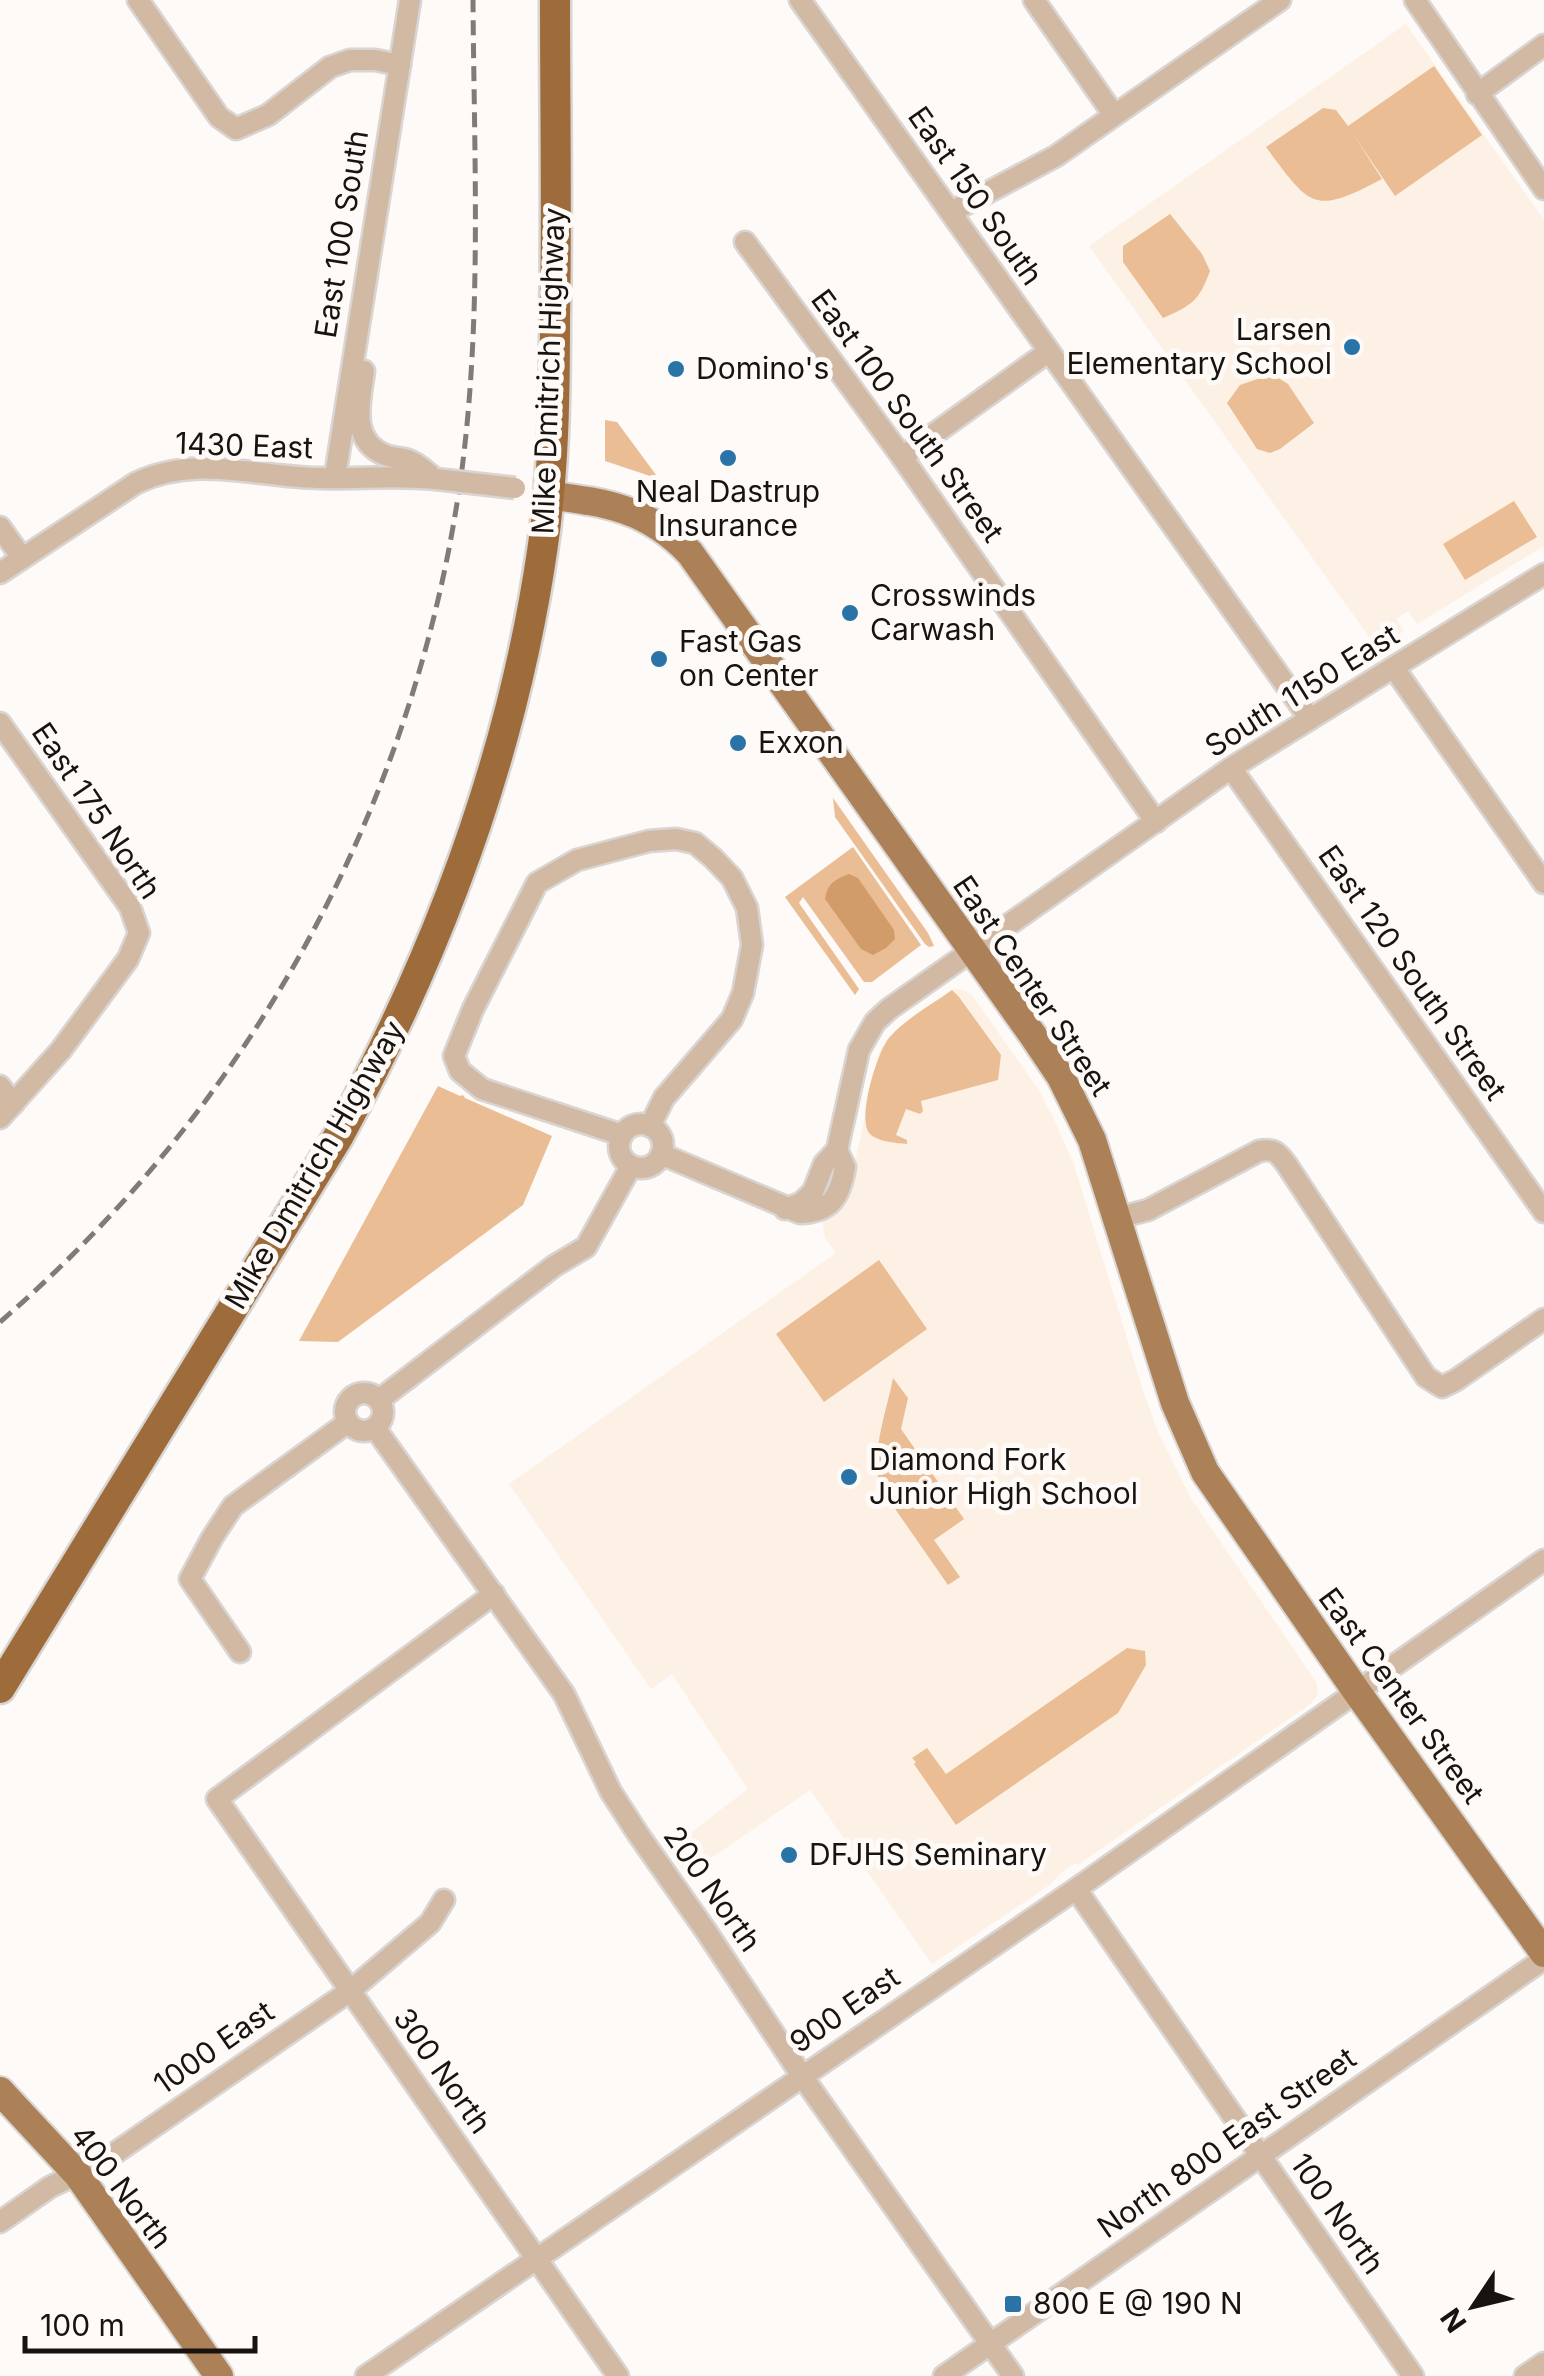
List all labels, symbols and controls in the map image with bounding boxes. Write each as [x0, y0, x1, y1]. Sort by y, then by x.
street label: East 150 South [901, 99, 1051, 291]
street label: East 100 South [307, 127, 375, 340]
street label: Mike Dmitrich Highway [524, 207, 572, 535]
street label: East 100 South Street [804, 282, 1012, 549]
place label: Larsen Elementary School [1066, 311, 1332, 381]
marker: Larsen Elementary School [1341, 336, 1363, 358]
place label: Domino's [696, 350, 829, 386]
marker: Domino's [665, 358, 687, 380]
street label: 1430 East [174, 425, 314, 465]
marker: Neal Dastrup Insurance [717, 447, 739, 469]
place label: Neal Dastrup Insurance [636, 473, 820, 543]
place label: Crosswinds Carwash [870, 577, 1036, 647]
marker: Crosswinds Carwash [839, 602, 861, 624]
street label: South 1150 East [1198, 616, 1405, 764]
place label: Fast Gas on Center [679, 623, 819, 693]
marker: Fast Gas on Center [648, 648, 670, 670]
street label: East 175 North [25, 716, 169, 905]
place label: Exxon [758, 724, 844, 760]
marker: Exxon [727, 732, 749, 754]
street label: East 120 South Street [1311, 838, 1514, 1107]
street label: East Center Street [946, 869, 1120, 1102]
street label: Mike Dmitrich Highway [217, 1014, 412, 1315]
place label: Diamond Fork Junior High School [869, 1441, 1138, 1511]
marker: Diamond Fork Junior High School [838, 1466, 860, 1488]
street label: East Center Street [1312, 1581, 1492, 1810]
street label: 200 North [657, 1819, 769, 1958]
place label: DFJHS Seminary [809, 1836, 1047, 1872]
marker: DFJHS Seminary [778, 1844, 800, 1866]
street label: 900 East [783, 1958, 906, 2060]
street label: 1000 East [147, 1993, 280, 2101]
street label: 300 North [387, 2001, 499, 2140]
street label: North 800 East Street [1090, 2039, 1363, 2245]
street label: 400 North [64, 2117, 180, 2255]
street label: 100 North [1283, 2146, 1392, 2280]
north arrow [1424, 2256, 1524, 2356]
place label: 800 E @ 190 N [1033, 2285, 1243, 2321]
scale bar [25, 2291, 255, 2353]
marker: 800 E @ 190 N [1002, 2293, 1024, 2315]
text: N [1433, 2302, 1474, 2339]
text: 100 m [40, 2307, 125, 2343]

